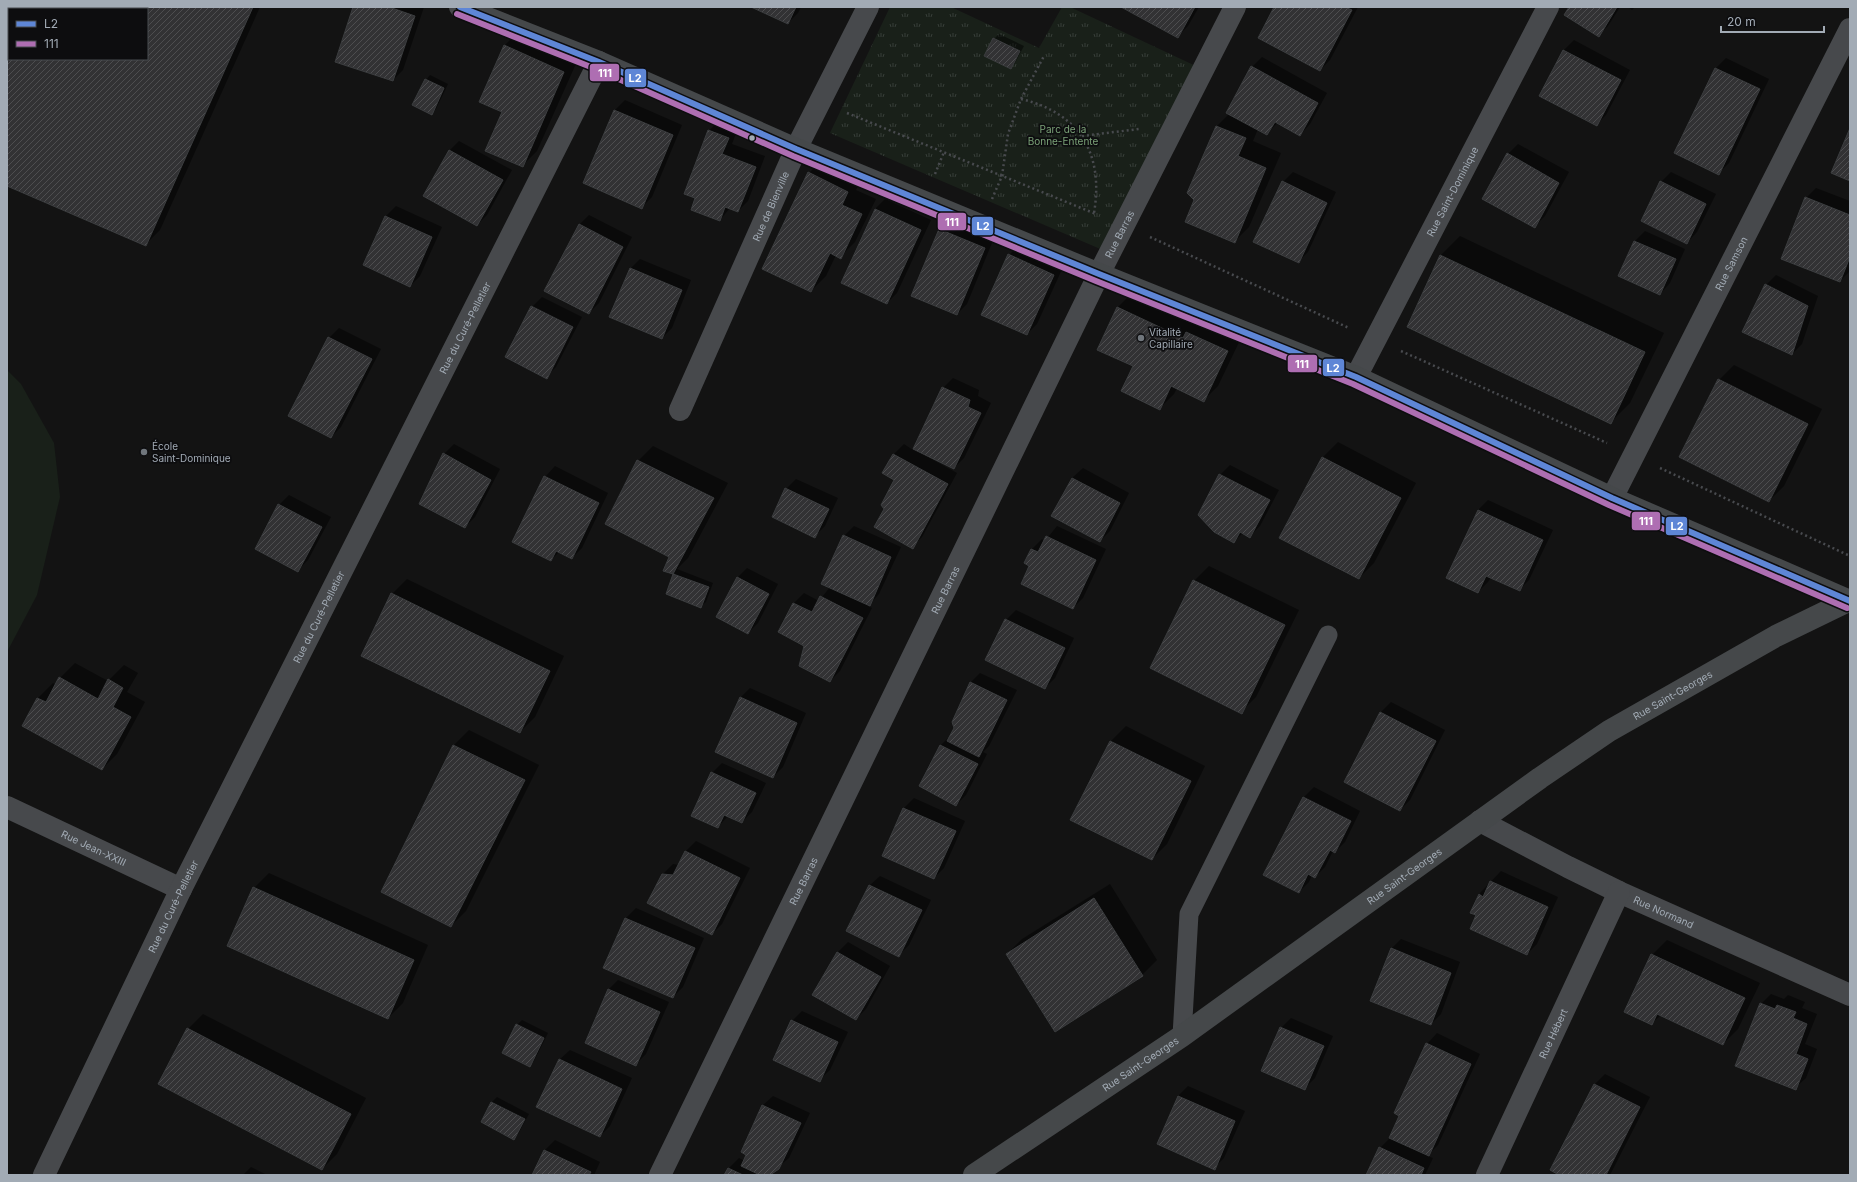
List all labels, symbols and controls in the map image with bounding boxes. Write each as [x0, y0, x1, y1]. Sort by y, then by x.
legend [8, 8, 148, 60]
scale bar [1721, 8, 1824, 34]
text: 20 m [1727, 14, 1756, 29]
text: L2 [44, 16, 58, 31]
text: 111 [44, 36, 59, 51]
line badge: 111 [589, 63, 620, 82]
text: 111 [598, 66, 612, 80]
line badge: L2 [624, 68, 647, 88]
text: L2 [628, 71, 642, 85]
park label: Parc de la Bonne-Entente [1028, 123, 1098, 147]
unlabelled marker [747, 133, 757, 143]
street label: Rue Saint-Dominique [1424, 144, 1481, 239]
street label: Rue de Bienville [750, 169, 791, 243]
street label: Rue Barras [1102, 208, 1136, 260]
line badge: 111 [937, 212, 967, 231]
text: 111 [945, 215, 959, 229]
line badge: L2 [971, 216, 994, 236]
text: L2 [976, 219, 990, 233]
street label: Rue Samson [1712, 234, 1750, 293]
street label: Rue du Curé-Pelletier [436, 280, 493, 376]
place label: Vitalité Capillaire [1149, 326, 1193, 350]
marker: Vitalité Capillaire [1136, 333, 1146, 343]
line badge: 111 [1287, 354, 1318, 373]
text: 111 [1295, 357, 1309, 371]
line badge: L2 [1322, 358, 1345, 377]
text: L2 [1326, 361, 1340, 375]
place label: École Saint-Dominique [152, 439, 231, 464]
marker: École Saint-Dominique [139, 447, 149, 457]
line badge: 111 [1631, 511, 1661, 531]
text: 111 [1639, 514, 1653, 528]
line badge: L2 [1665, 516, 1688, 536]
text: L2 [1670, 519, 1684, 533]
street label: Rue Barras [928, 564, 962, 616]
street label: Rue du Curé-Pelletier [290, 569, 347, 665]
street label: Rue Saint-Georges [1631, 668, 1714, 722]
street label: Rue Jean-XXIII [60, 828, 128, 868]
street label: Rue Saint-Georges [1364, 845, 1444, 907]
street label: Rue Barras [786, 855, 820, 907]
street label: Rue du Curé-Pelletier [145, 858, 201, 955]
street label: Rue Normand [1632, 893, 1696, 931]
street label: Rue Hébert [1536, 1006, 1570, 1060]
street label: Rue Saint-Georges [1100, 1034, 1181, 1094]

